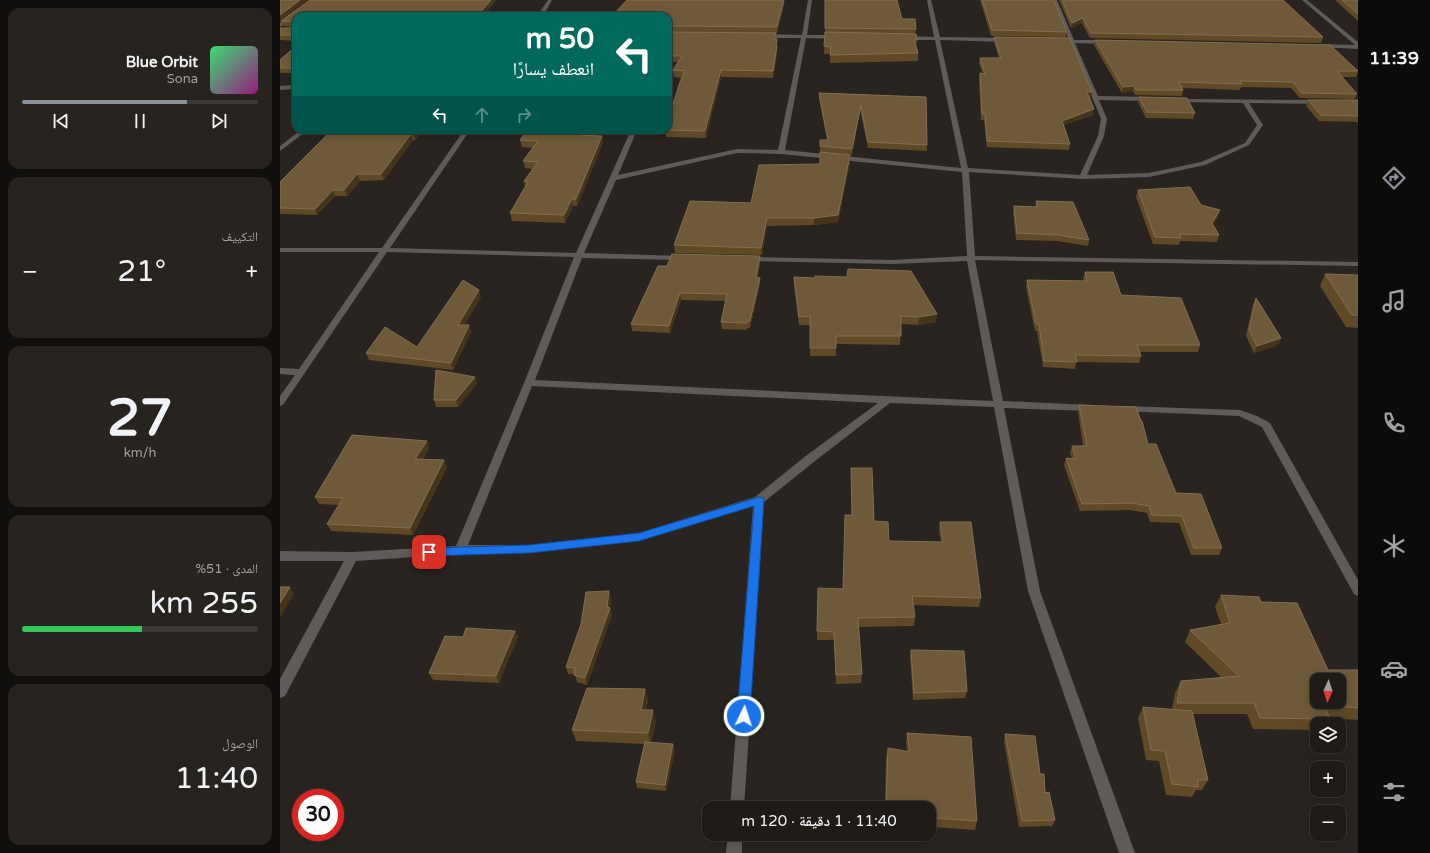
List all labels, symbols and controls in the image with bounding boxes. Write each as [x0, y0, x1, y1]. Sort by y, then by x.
text: 50 m [526, 22, 594, 56]
icon: left [608, 28, 660, 80]
text: 11:39 [1369, 47, 1419, 69]
text: Blue Orbit [126, 53, 198, 71]
text: انعطف يسارًا [513, 58, 594, 80]
text: Sona [167, 71, 198, 87]
icon: left [429, 104, 451, 126]
icon: ahead [471, 104, 493, 126]
icon: right [513, 104, 535, 126]
icon: previous [50, 110, 72, 132]
icon: pause [129, 110, 151, 132]
icon: next [208, 110, 230, 132]
icon: directions [1380, 164, 1408, 192]
text: التكييف [222, 229, 258, 245]
text: 21° [117, 253, 166, 290]
text: − [22, 259, 38, 285]
text: + [246, 259, 258, 285]
icon: music [1380, 287, 1408, 315]
text: 27 [107, 387, 173, 450]
icon: phone [1380, 409, 1408, 437]
text: km/h [124, 445, 156, 461]
icon: climate [1380, 532, 1408, 560]
pin [412, 535, 446, 569]
icon: arrive [418, 541, 440, 563]
text: المدى · 51% [196, 561, 258, 577]
text: 255 km [150, 585, 258, 622]
icon: car [1380, 655, 1408, 683]
north arrow [1310, 673, 1346, 709]
map controls [1310, 673, 1346, 841]
position arrow [723, 695, 765, 737]
button: layers [1310, 717, 1346, 753]
text: الوصول [222, 736, 258, 752]
text: 11:40 [175, 760, 258, 797]
button: + [1310, 761, 1346, 797]
icon: filters [1380, 778, 1408, 806]
speed limit sign: 30 [292, 789, 344, 841]
button: − [1310, 805, 1346, 841]
text: 11:40 · 1 دقيقة · 120 m [741, 812, 897, 830]

